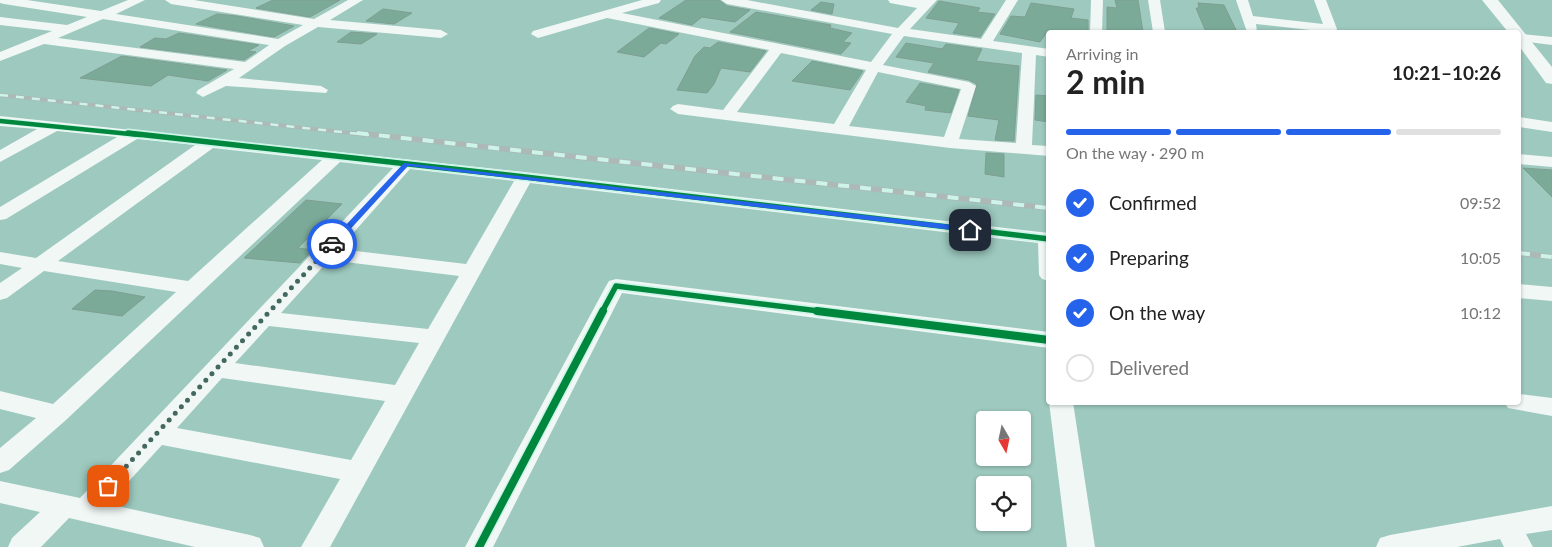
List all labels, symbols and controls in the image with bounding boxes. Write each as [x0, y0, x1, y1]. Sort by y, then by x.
text: Arriving in [1066, 44, 1139, 63]
text: 10:21–10:26 [1392, 61, 1501, 84]
text: 2 min [1066, 62, 1145, 101]
text: On the way · 290 m [1066, 143, 1204, 162]
icon: check [1066, 189, 1094, 217]
text: Confirmed [1109, 191, 1197, 214]
text: 09:52 [1460, 193, 1501, 212]
pin [949, 209, 991, 251]
icon: home [956, 216, 984, 244]
courier [307, 219, 357, 269]
icon: car [318, 230, 346, 258]
icon: check [1066, 244, 1094, 272]
text: Preparing [1109, 246, 1189, 269]
text: 10:05 [1460, 248, 1501, 267]
icon: check [1066, 299, 1094, 327]
text: On the way [1109, 301, 1205, 324]
text: 10:12 [1460, 303, 1501, 322]
text: Delivered [1109, 356, 1189, 379]
north arrow [976, 411, 1031, 466]
map controls [976, 411, 1031, 531]
pin [87, 465, 129, 507]
icon: bag [94, 472, 122, 500]
button: locate [976, 476, 1031, 531]

